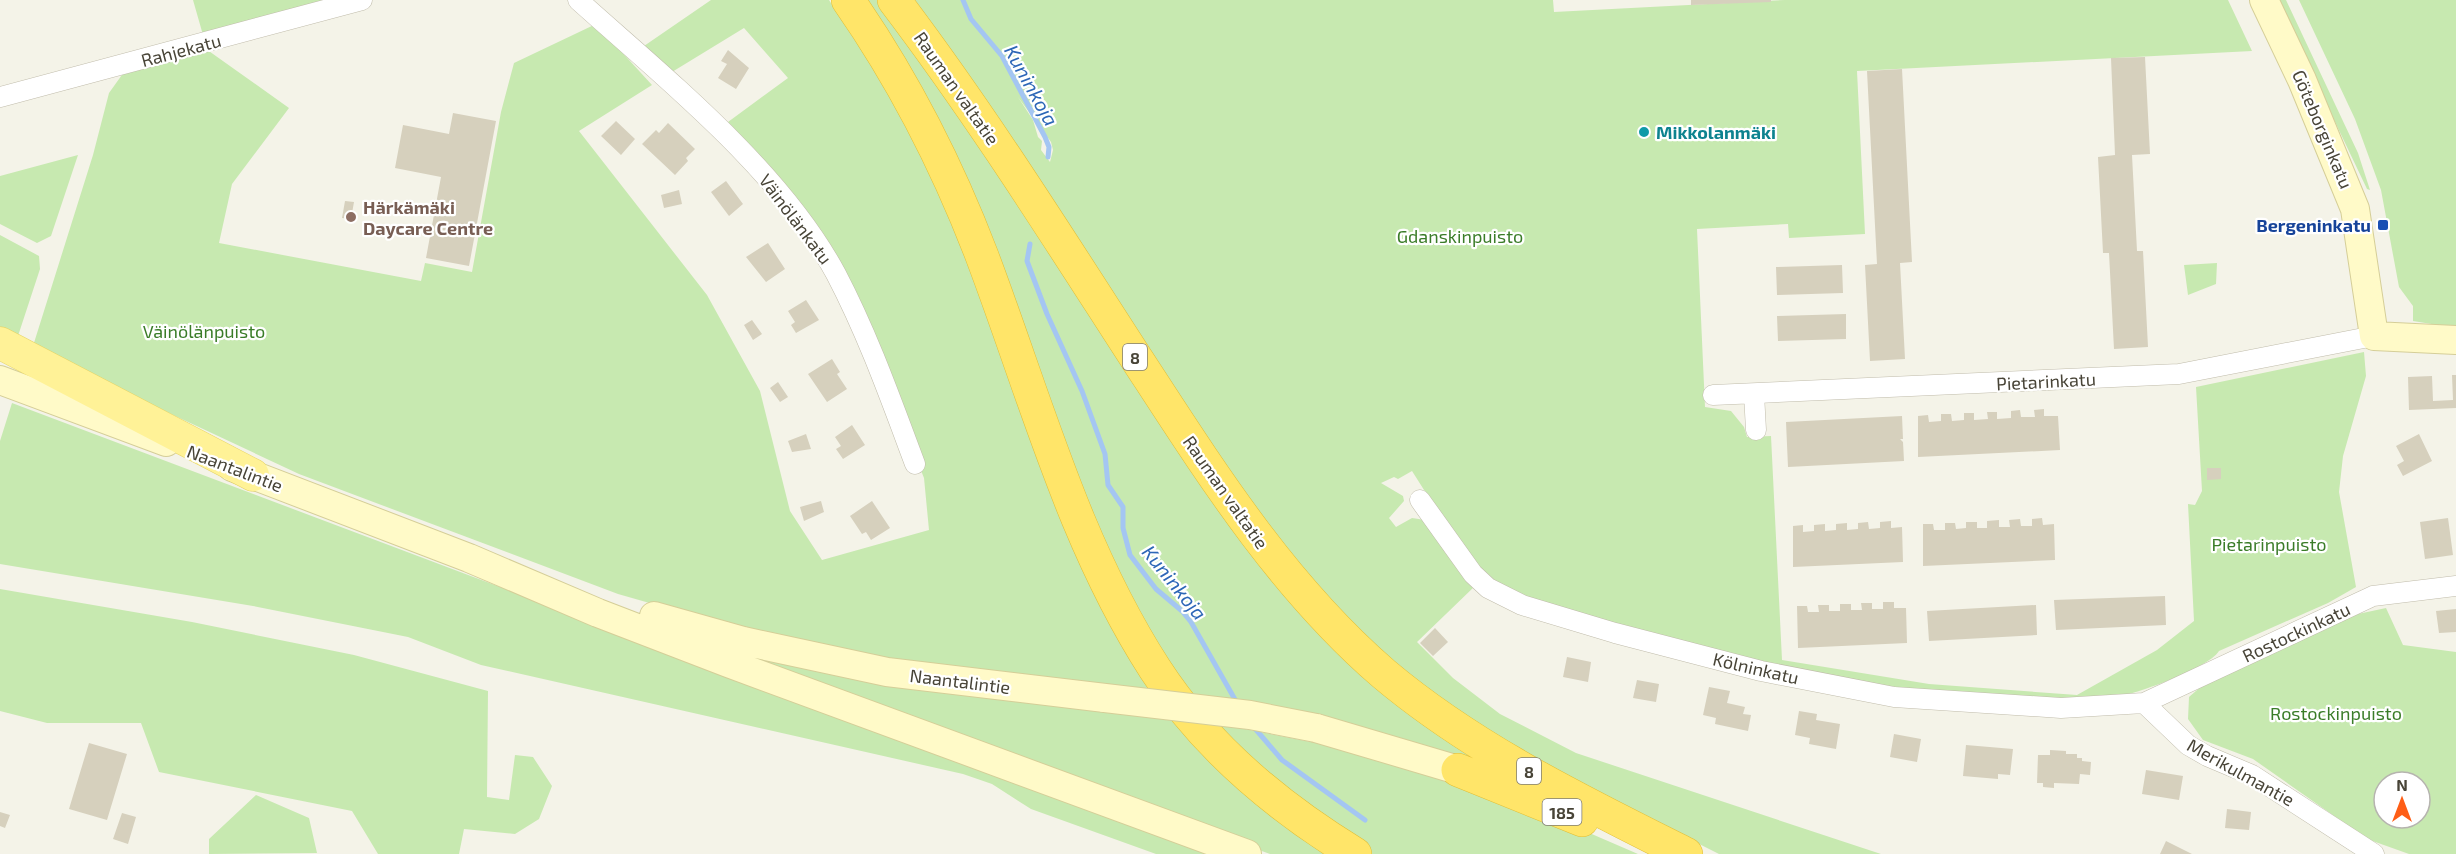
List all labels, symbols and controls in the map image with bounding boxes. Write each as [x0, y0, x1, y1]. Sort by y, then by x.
street label: Rauman valtatie [910, 27, 1004, 149]
street label: Rahjekatu [139, 29, 223, 71]
water label: Kuninkoja [1000, 40, 1064, 130]
street label: Göteborginkatu [2288, 66, 2358, 192]
place label: Mikkolanmäki [1656, 121, 1776, 143]
marker: Mikkolanmäki [1637, 125, 1651, 139]
street label: Väinölänkatu [755, 170, 837, 268]
place label: Härkämäki Daycare Centre [363, 196, 493, 239]
marker: Härkämäki Daycare Centre [344, 210, 358, 224]
place label: Bergeninkatu [2256, 214, 2371, 236]
marker: Bergeninkatu [2376, 218, 2390, 232]
park label: Gdanskinpuisto [1397, 225, 1523, 247]
park label: Väinölänpuisto [143, 320, 265, 342]
road number: 8 [1123, 344, 1147, 370]
street label: Pietarinkatu [1996, 367, 2096, 395]
street label: Rauman valtatie [1179, 431, 1273, 553]
street label: Naantalintie [184, 440, 286, 496]
park label: Pietarinpuisto [2211, 533, 2327, 555]
water label: Kuninkoja [1138, 540, 1212, 624]
street label: Rostockinkatu [2239, 597, 2353, 667]
street label: Kölninkatu [1711, 647, 1801, 689]
street label: Naantalintie [909, 664, 1011, 698]
park label: Rostockinpuisto [2270, 702, 2402, 724]
street label: Merikulmantie [2184, 734, 2298, 810]
road number: 8 [1517, 758, 1541, 784]
north arrow [2372, 770, 2432, 830]
text: N [2396, 775, 2408, 794]
road number: 185 [1542, 799, 1582, 825]

